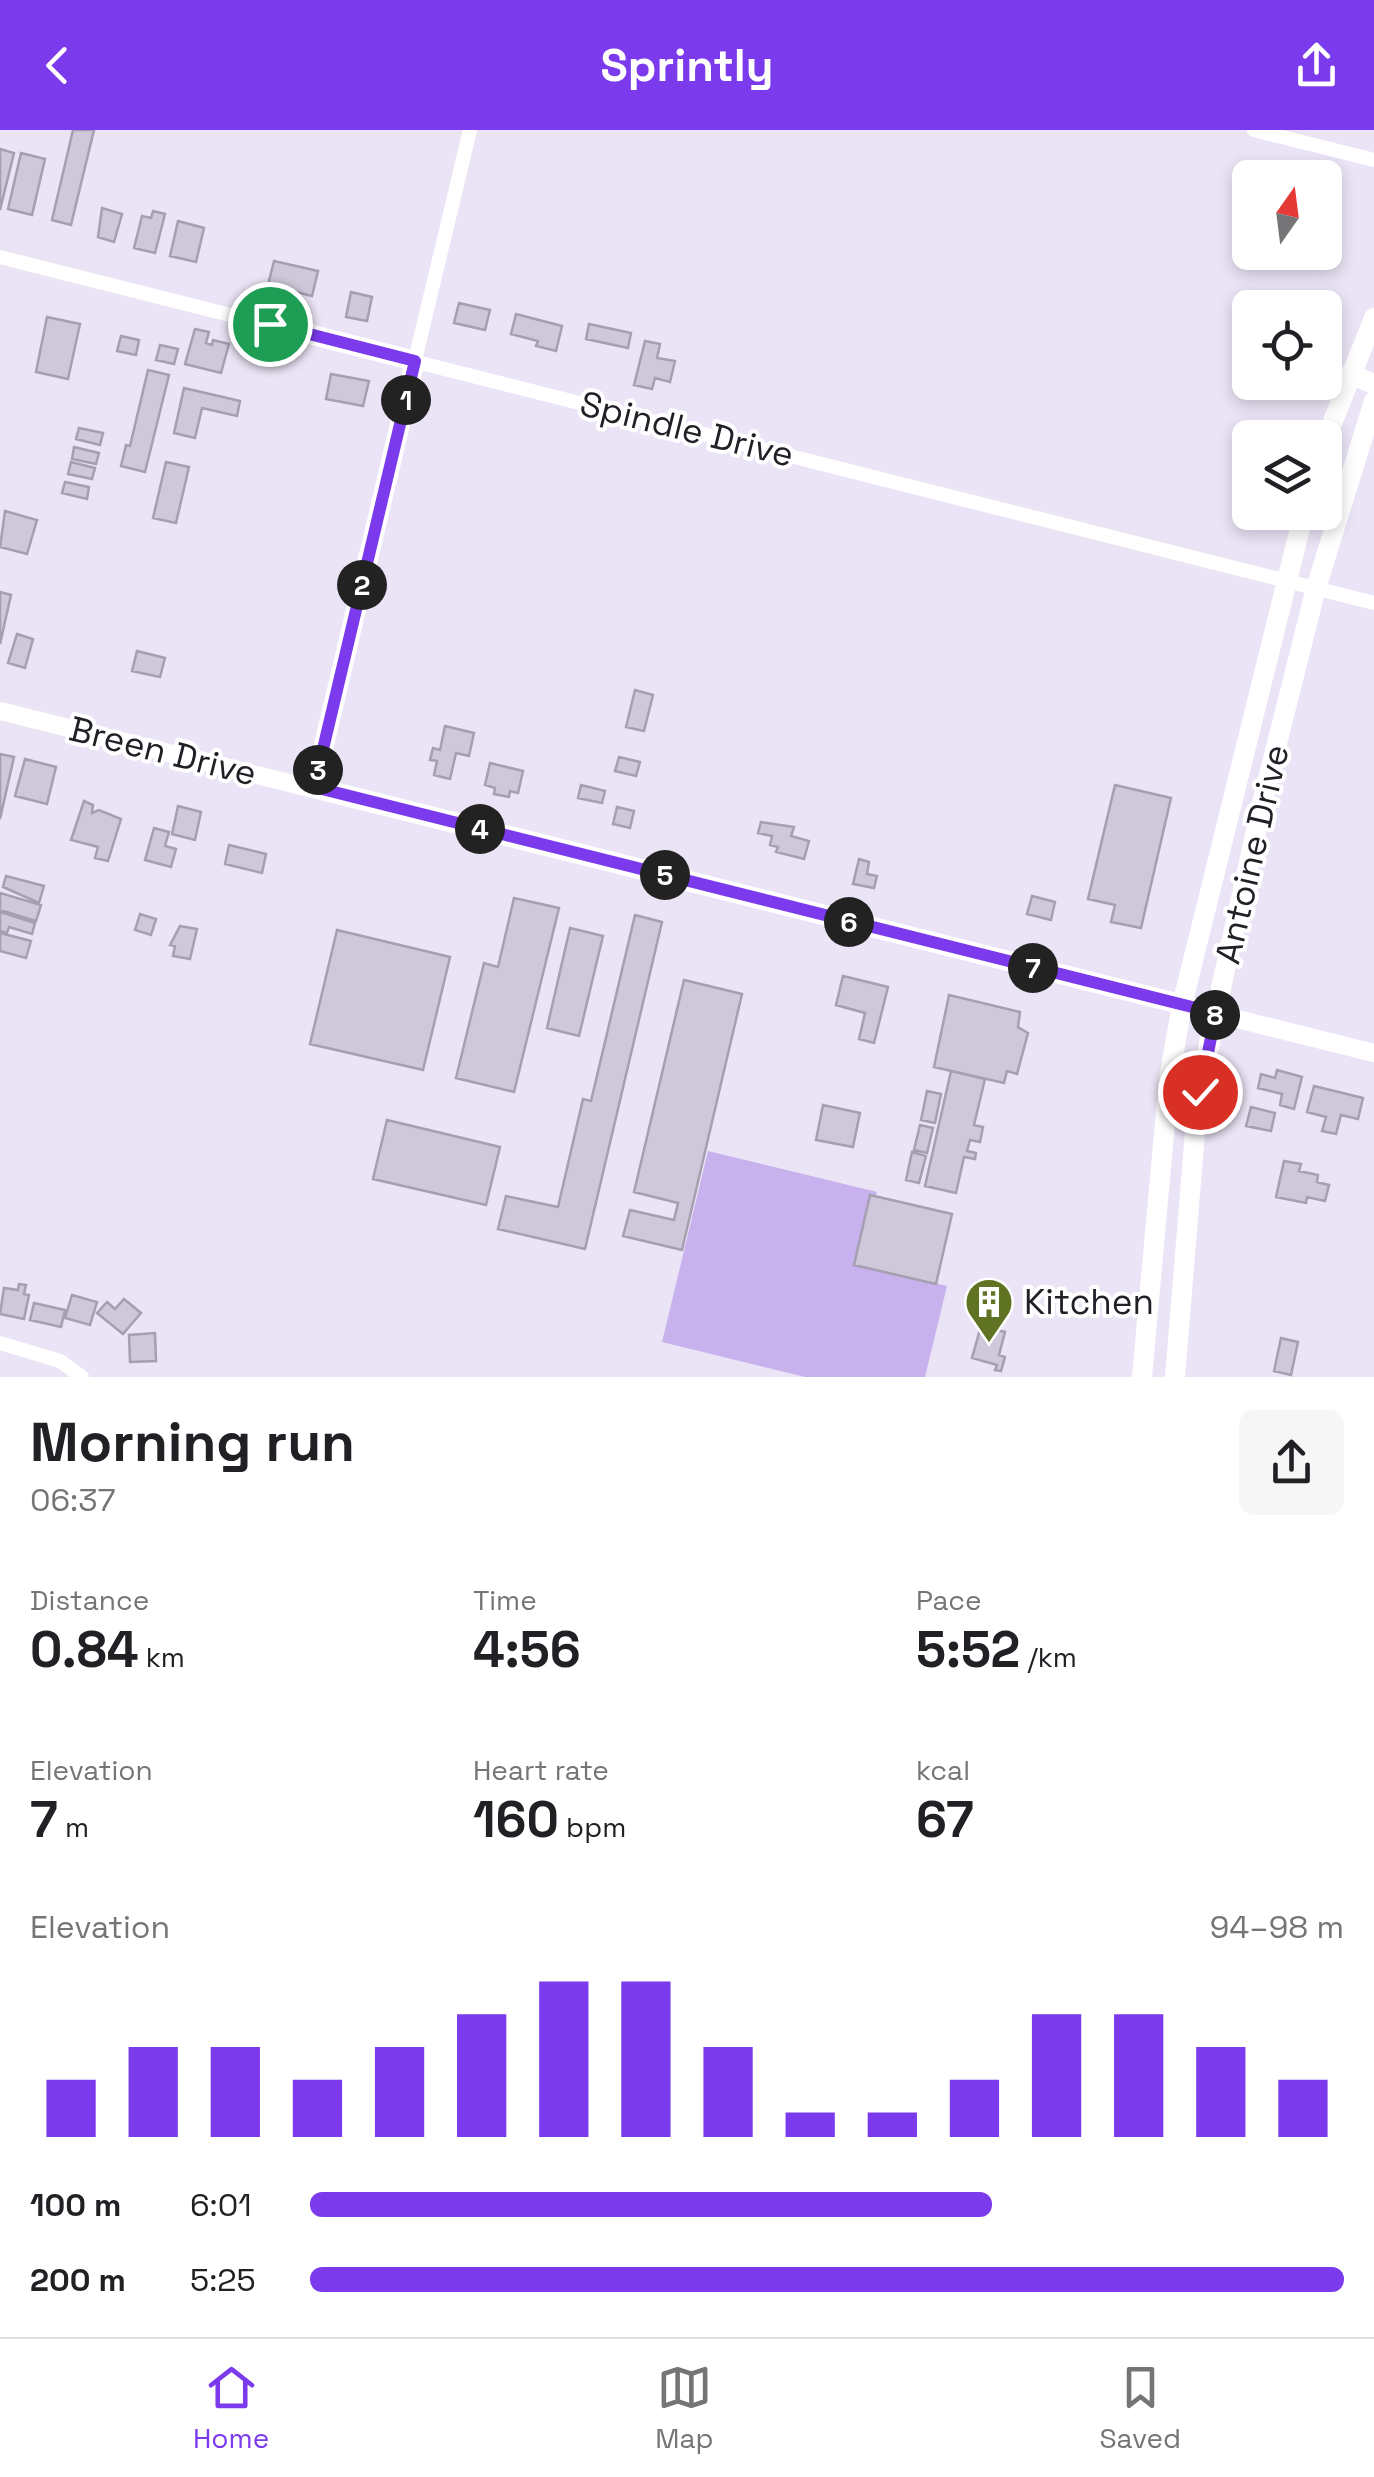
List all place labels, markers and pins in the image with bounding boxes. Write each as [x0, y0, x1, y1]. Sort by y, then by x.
pin [228, 282, 313, 367]
pin: 1 [381, 375, 431, 425]
pin: 2 [337, 560, 387, 610]
pin: 3 [293, 745, 343, 795]
pin: 4 [455, 804, 505, 854]
pin: 5 [640, 850, 690, 900]
pin: 6 [824, 897, 874, 947]
pin: 7 [1008, 943, 1058, 993]
pin: 8 [1190, 990, 1240, 1040]
pin [1158, 1050, 1243, 1135]
building icon: Kitchen [963, 1276, 1015, 1344]
place label: Kitchen [1024, 1280, 1154, 1324]

